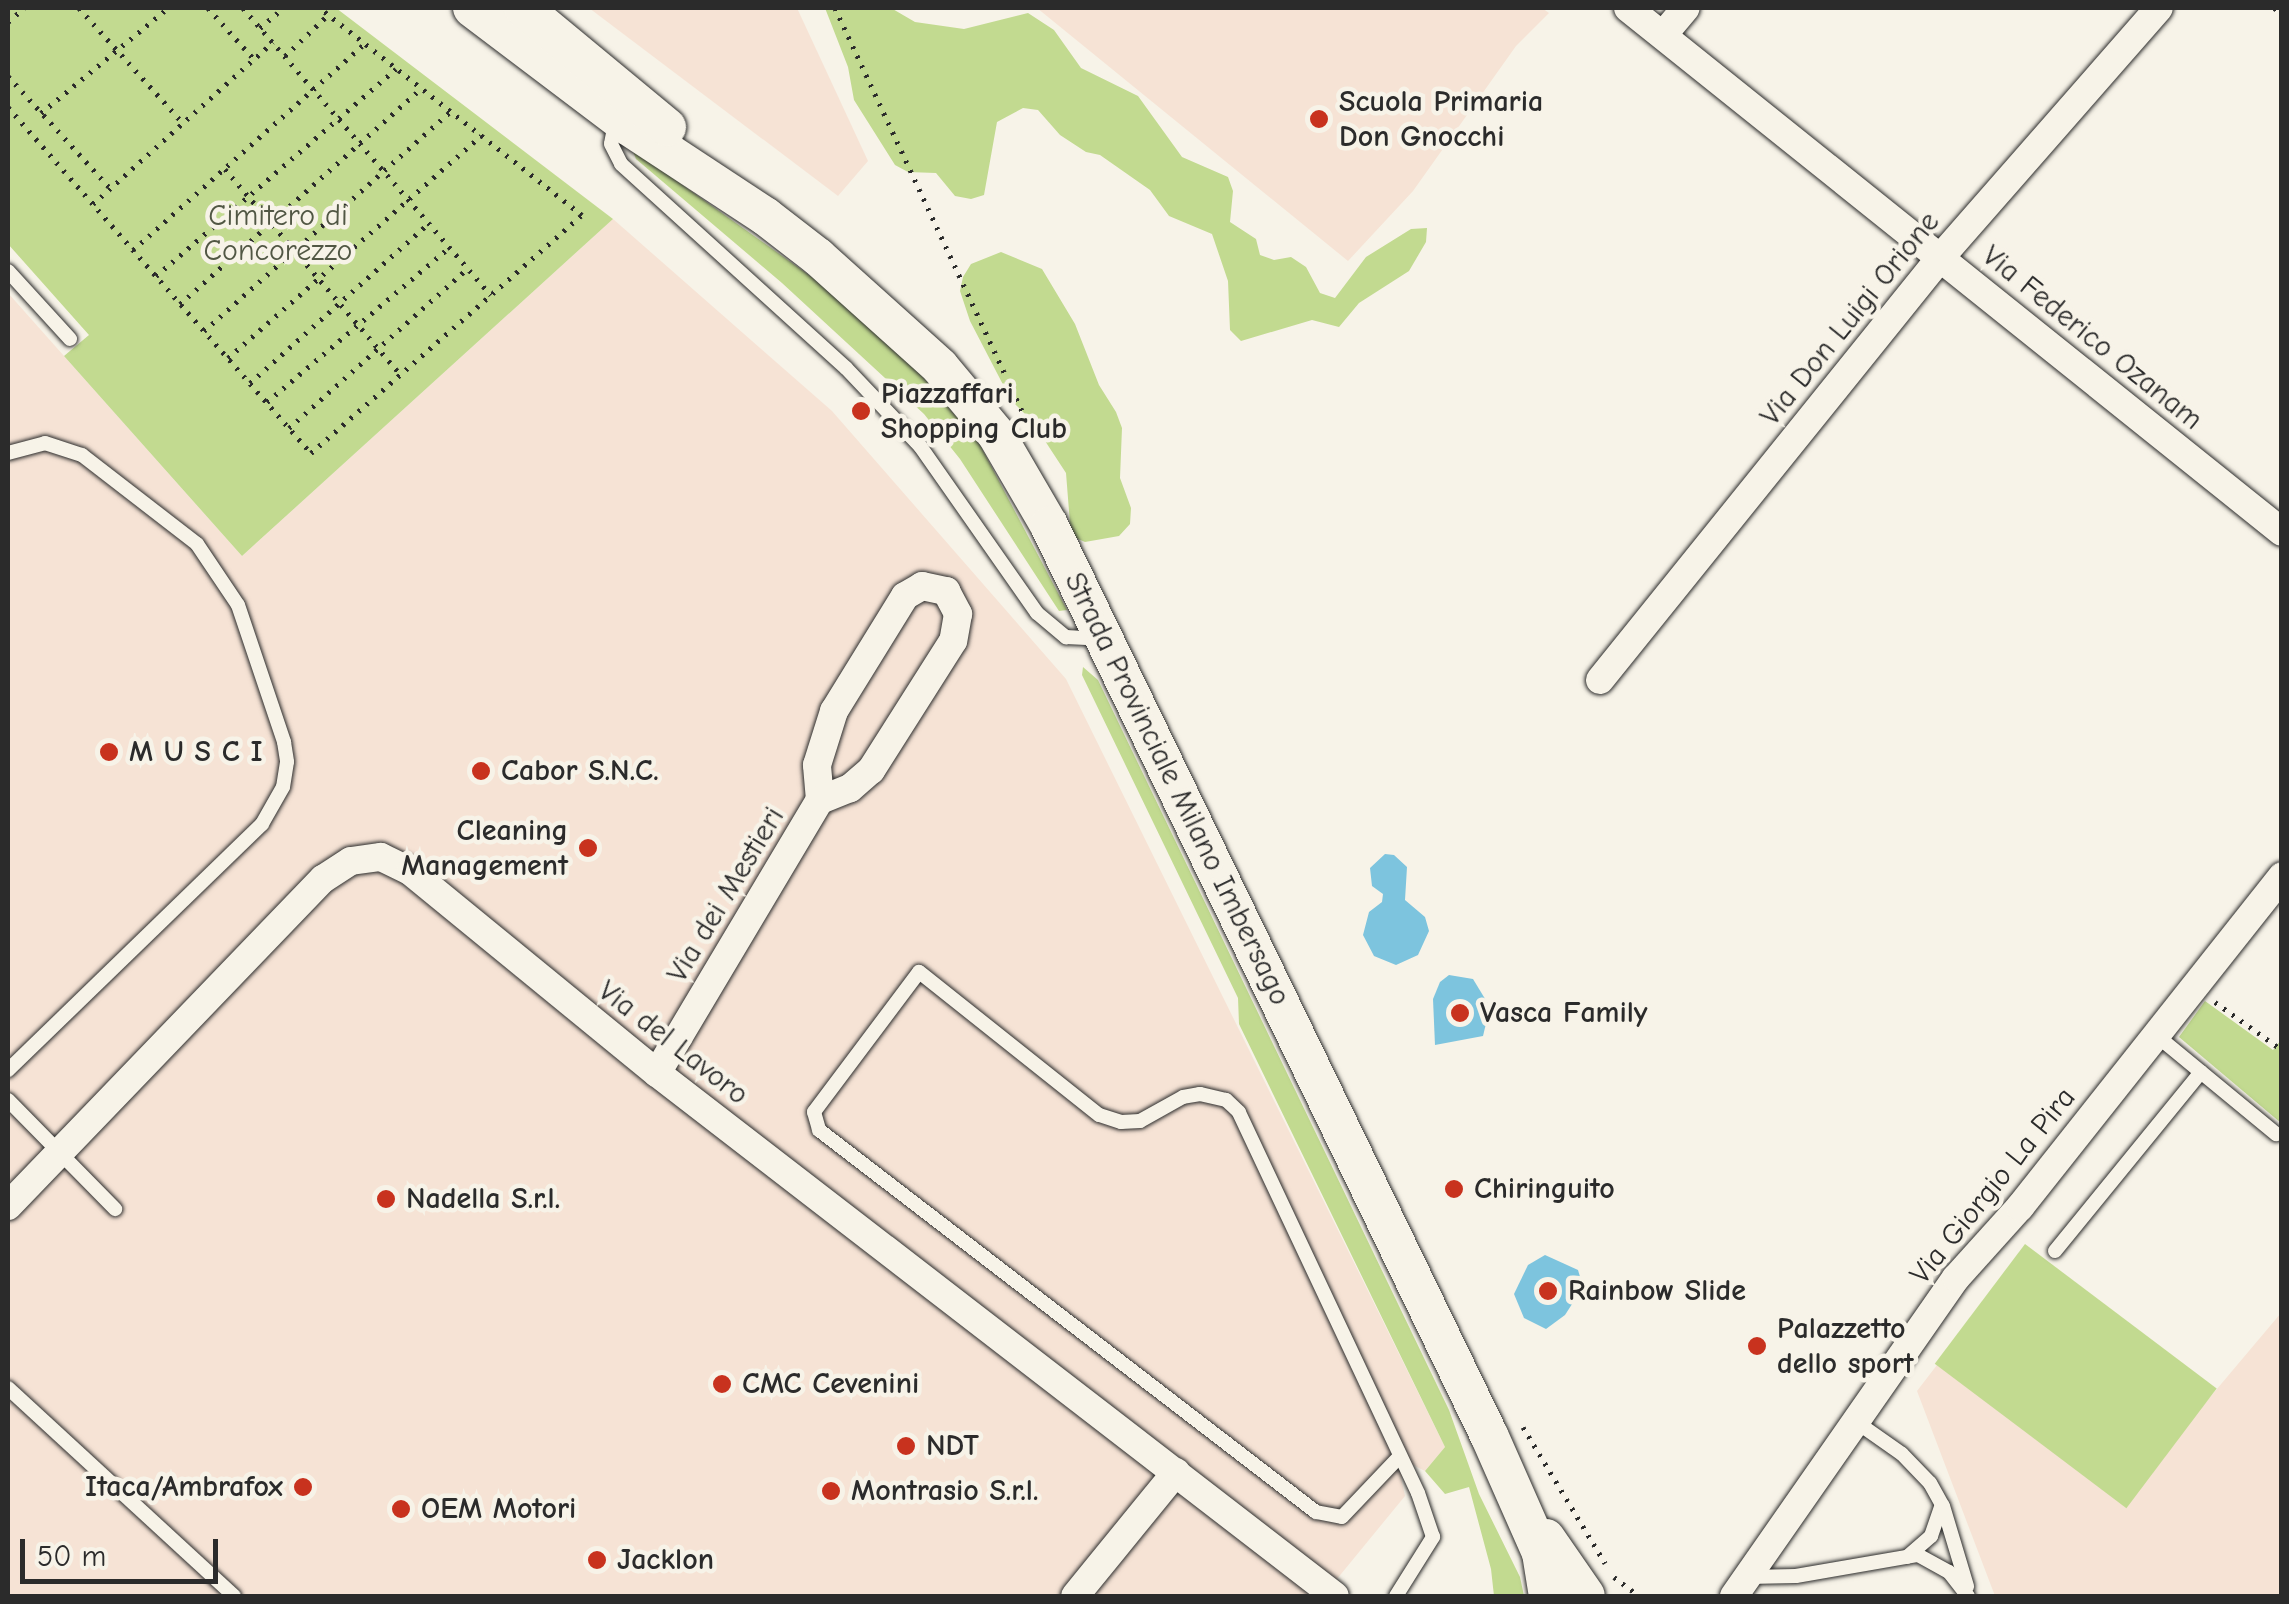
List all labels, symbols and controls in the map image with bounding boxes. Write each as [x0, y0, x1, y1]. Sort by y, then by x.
place label: Scuola Primaria Don Gnocchi [1339, 84, 1543, 154]
marker: Scuola Primaria Don Gnocchi [1308, 108, 1330, 130]
park label: Cimitero di Concorezzo [204, 198, 352, 268]
street label: Via Don Luigi Orione [1753, 205, 1947, 433]
street label: Via Federico Ozanam [1975, 238, 2209, 438]
place label: Piazzaffari Shopping Club [881, 376, 1067, 446]
marker: Piazzaffari Shopping Club [850, 400, 872, 422]
street label: Strada Provinciale Milano Imbersago [1056, 567, 1298, 1011]
place label: M U S C I [129, 734, 263, 770]
marker: M U S C I [98, 741, 120, 763]
place label: Cabor S.N.C. [501, 753, 659, 789]
marker: Cabor S.N.C. [470, 760, 492, 782]
street label: Via dei Mestieri [660, 801, 792, 989]
place label: Cleaning Management [401, 813, 568, 884]
marker: Cleaning Management [577, 837, 599, 859]
street label: Via del Lavoro [591, 973, 755, 1113]
place label: Vasca Family [1480, 995, 1648, 1031]
marker: Vasca Family [1449, 1002, 1471, 1024]
street label: Via Giorgio La Pira [1903, 1080, 2083, 1292]
place label: Chiringuito [1474, 1171, 1615, 1207]
marker: Chiringuito [1443, 1178, 1465, 1200]
place label: Nadella S.r.l. [406, 1181, 560, 1217]
marker: Nadella S.r.l. [375, 1188, 397, 1210]
place label: Rainbow Slide [1568, 1273, 1746, 1309]
marker: Rainbow Slide [1537, 1280, 1559, 1302]
place label: Palazzetto dello sport [1777, 1311, 1914, 1382]
marker: Palazzetto dello sport [1746, 1335, 1768, 1357]
place label: CMC Cevenini [742, 1366, 919, 1402]
marker: CMC Cevenini [711, 1373, 733, 1395]
place label: NDT [926, 1428, 979, 1464]
marker: NDT [895, 1435, 917, 1457]
place label: Itaca/Ambrafox [85, 1469, 283, 1505]
place label: Montrasio S.r.l. [851, 1473, 1038, 1509]
marker: Itaca/Ambrafox [292, 1476, 314, 1498]
marker: Montrasio S.r.l. [820, 1480, 842, 1502]
place label: OEM Motori [421, 1491, 576, 1527]
marker: OEM Motori [390, 1498, 412, 1520]
scale bar [25, 1519, 222, 1581]
text: 50 m [37, 1539, 106, 1574]
place label: Jacklon [617, 1542, 714, 1578]
marker: Jacklon [586, 1549, 608, 1571]

